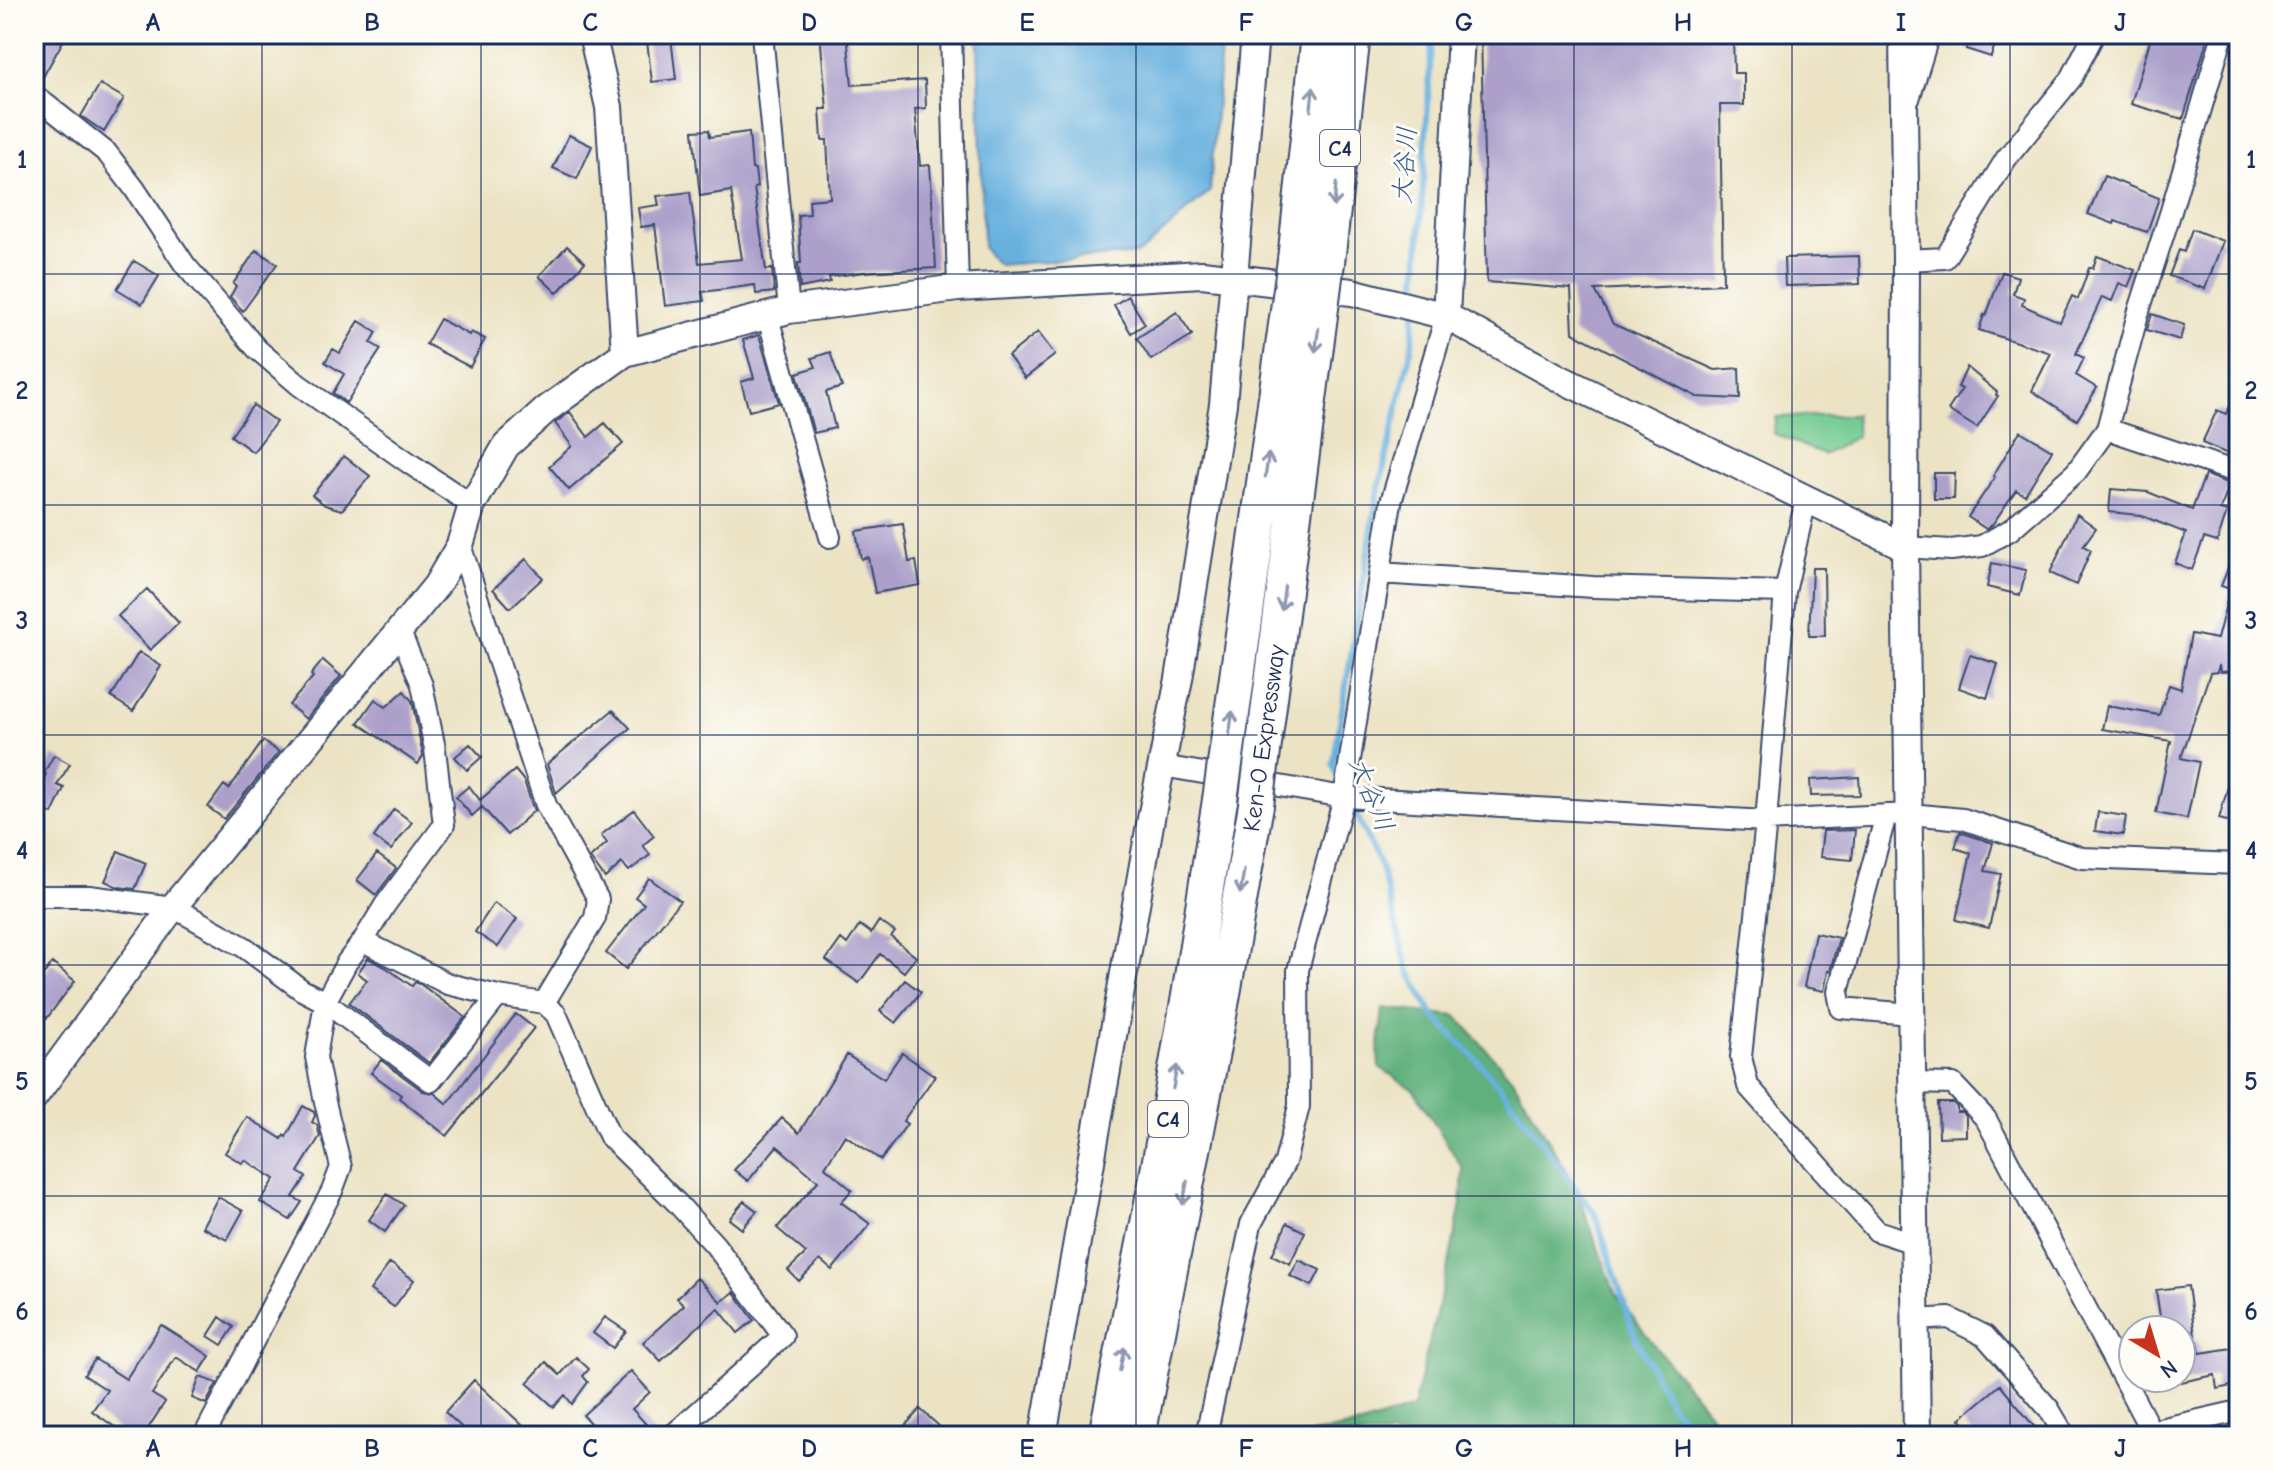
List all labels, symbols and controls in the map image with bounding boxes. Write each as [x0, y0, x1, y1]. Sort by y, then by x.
text: A [146, 8, 161, 38]
text: B [364, 8, 380, 38]
text: C [582, 8, 598, 38]
text: D [801, 8, 817, 38]
text: E [1019, 8, 1035, 38]
text: F [1238, 8, 1254, 38]
text: G [1455, 8, 1473, 38]
text: H [1674, 8, 1692, 38]
text: I [1896, 8, 1906, 38]
text: J [2114, 8, 2126, 38]
one-way arrow [1304, 86, 1319, 112]
water label: 大谷川 [1387, 125, 1423, 205]
road number: C4 [1320, 130, 1360, 166]
text: 1 [17, 145, 27, 175]
text: 1 [2246, 145, 2256, 175]
one-way arrow [1327, 181, 1342, 208]
one-way arrow [1309, 327, 1324, 352]
text: 2 [16, 376, 28, 406]
text: 2 [2245, 376, 2257, 406]
one-way arrow [1260, 453, 1275, 478]
one-way arrow [1275, 584, 1290, 610]
text: 3 [16, 606, 28, 636]
text: 3 [2245, 606, 2257, 636]
street label: Ken-O Expressway [1237, 642, 1291, 833]
one-way arrow [1224, 711, 1239, 736]
water label: 大谷川 [1343, 753, 1400, 836]
text: 4 [16, 836, 28, 866]
text: 4 [2245, 836, 2257, 866]
one-way arrow [1234, 869, 1249, 894]
one-way arrow [1169, 1064, 1184, 1090]
text: 5 [15, 1067, 29, 1097]
text: 5 [2244, 1067, 2258, 1097]
road number: C4 [1148, 1101, 1188, 1137]
one-way arrow [1177, 1180, 1192, 1205]
text: 6 [15, 1297, 29, 1327]
text: 6 [2244, 1297, 2258, 1327]
north arrow [2117, 1314, 2197, 1394]
one-way arrow [1115, 1347, 1130, 1373]
text: N [2155, 1354, 2182, 1384]
text: A [146, 1434, 161, 1464]
text: B [364, 1434, 380, 1464]
text: C [582, 1434, 598, 1464]
text: D [801, 1434, 817, 1464]
text: E [1019, 1434, 1035, 1464]
text: F [1238, 1434, 1254, 1464]
text: G [1455, 1434, 1473, 1464]
text: H [1674, 1434, 1692, 1464]
text: I [1896, 1434, 1906, 1464]
text: J [2114, 1434, 2126, 1464]

